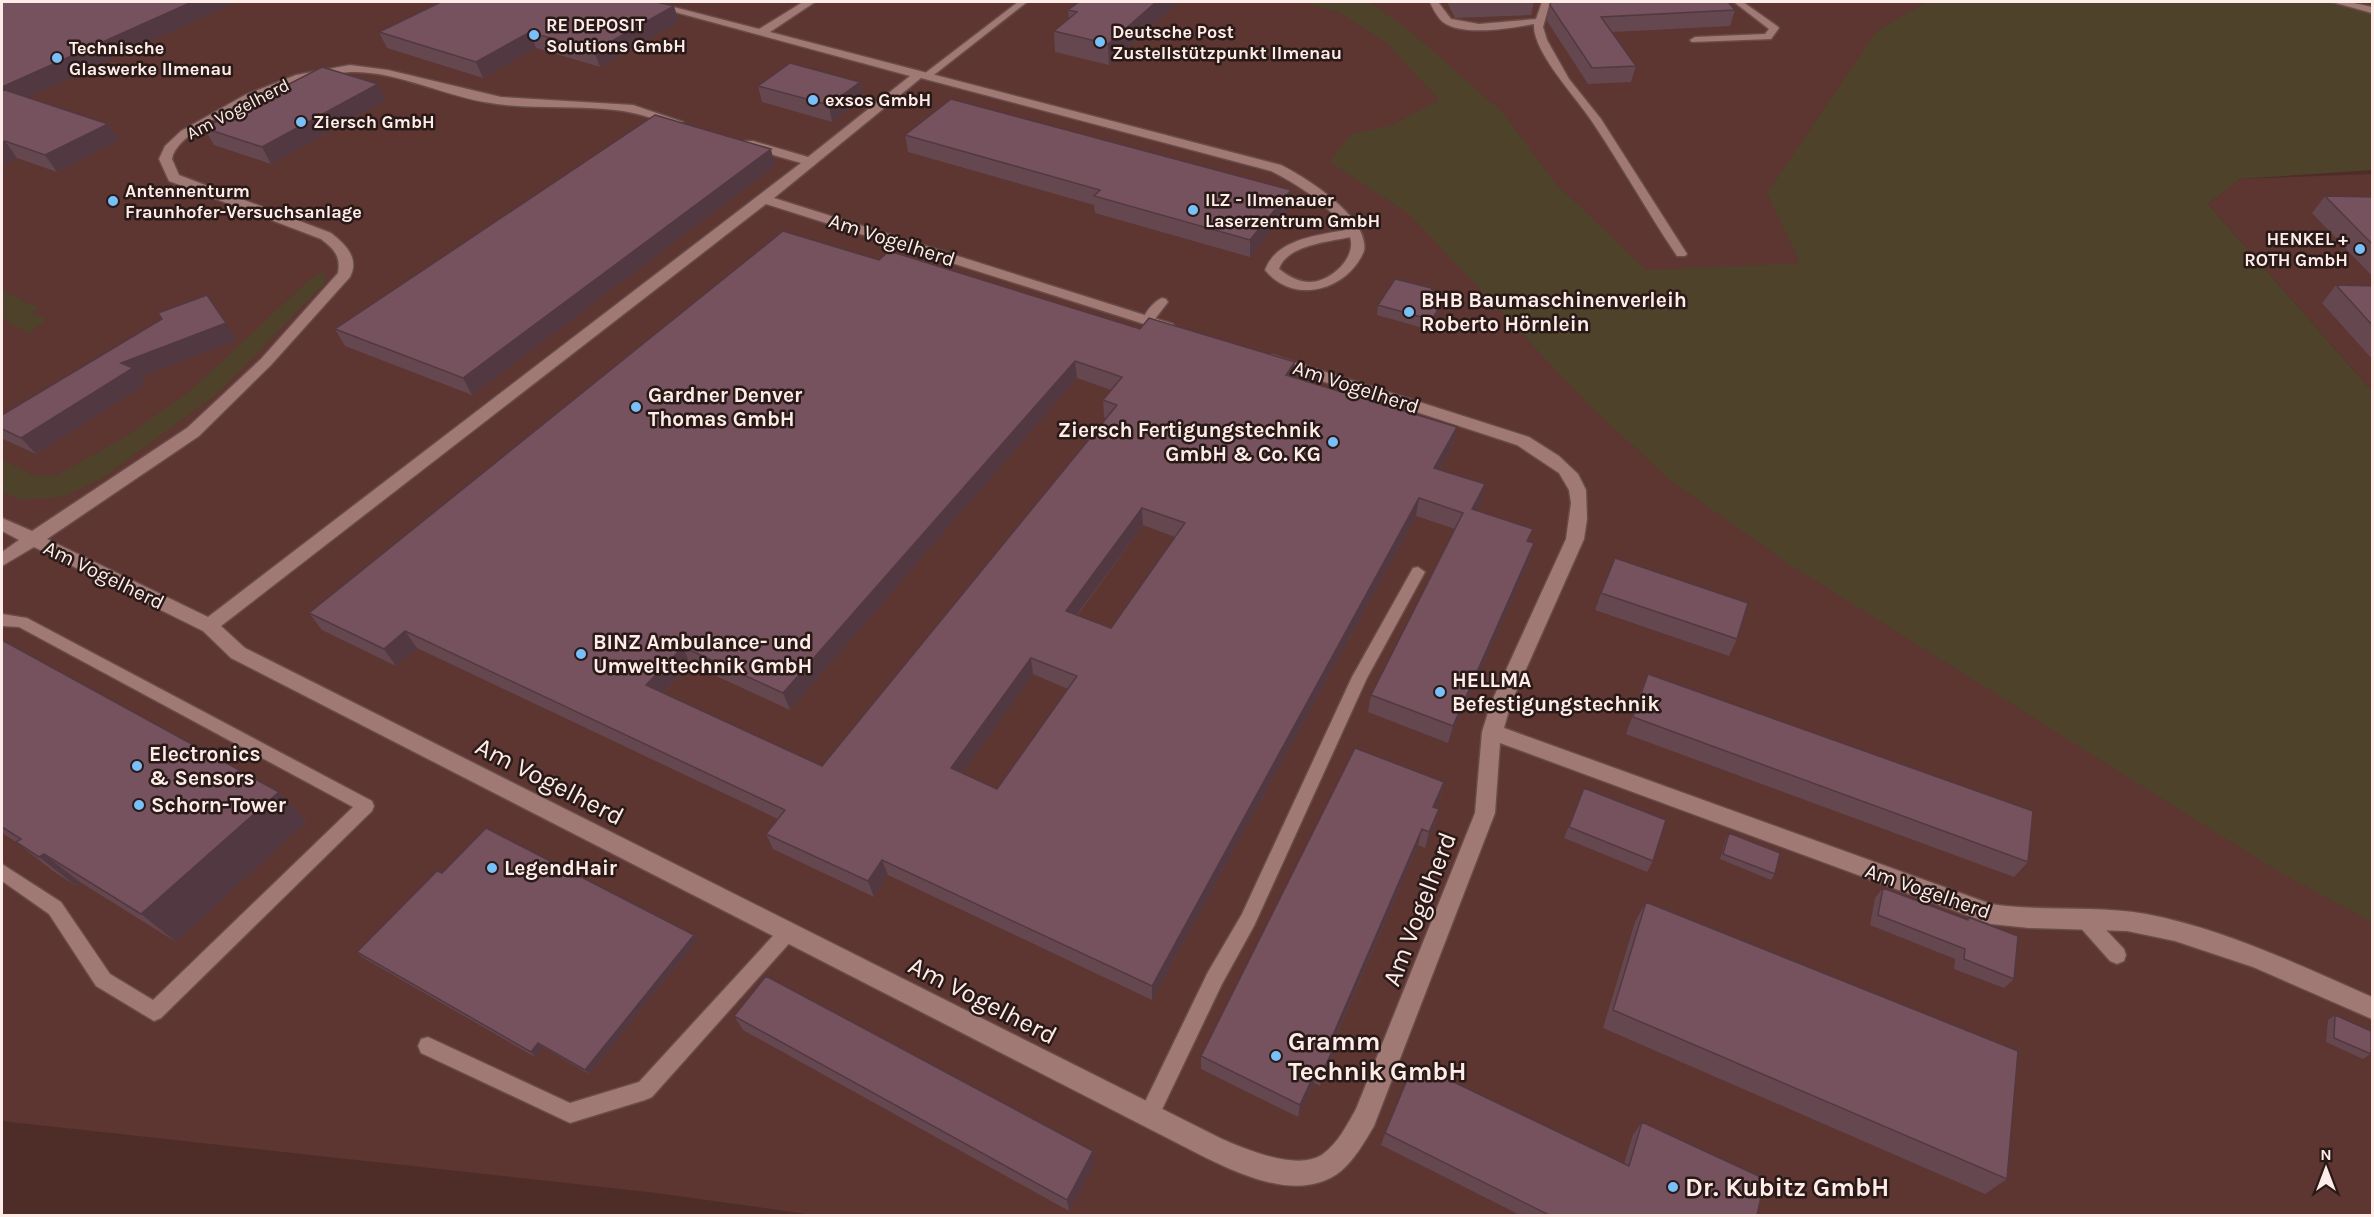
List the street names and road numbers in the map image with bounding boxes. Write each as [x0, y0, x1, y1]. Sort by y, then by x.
street label: Am Vogelherd [183, 74, 293, 144]
street label: Am Vogelherd [826, 208, 958, 272]
street label: Am Vogelherd [1290, 355, 1422, 419]
street label: Am Vogelherd [40, 535, 168, 615]
street label: Am Vogelherd [470, 731, 629, 832]
street label: Am Vogelherd [1376, 828, 1463, 991]
street label: Am Vogelherd [1862, 858, 1994, 924]
street label: Am Vogelherd [903, 950, 1062, 1051]

